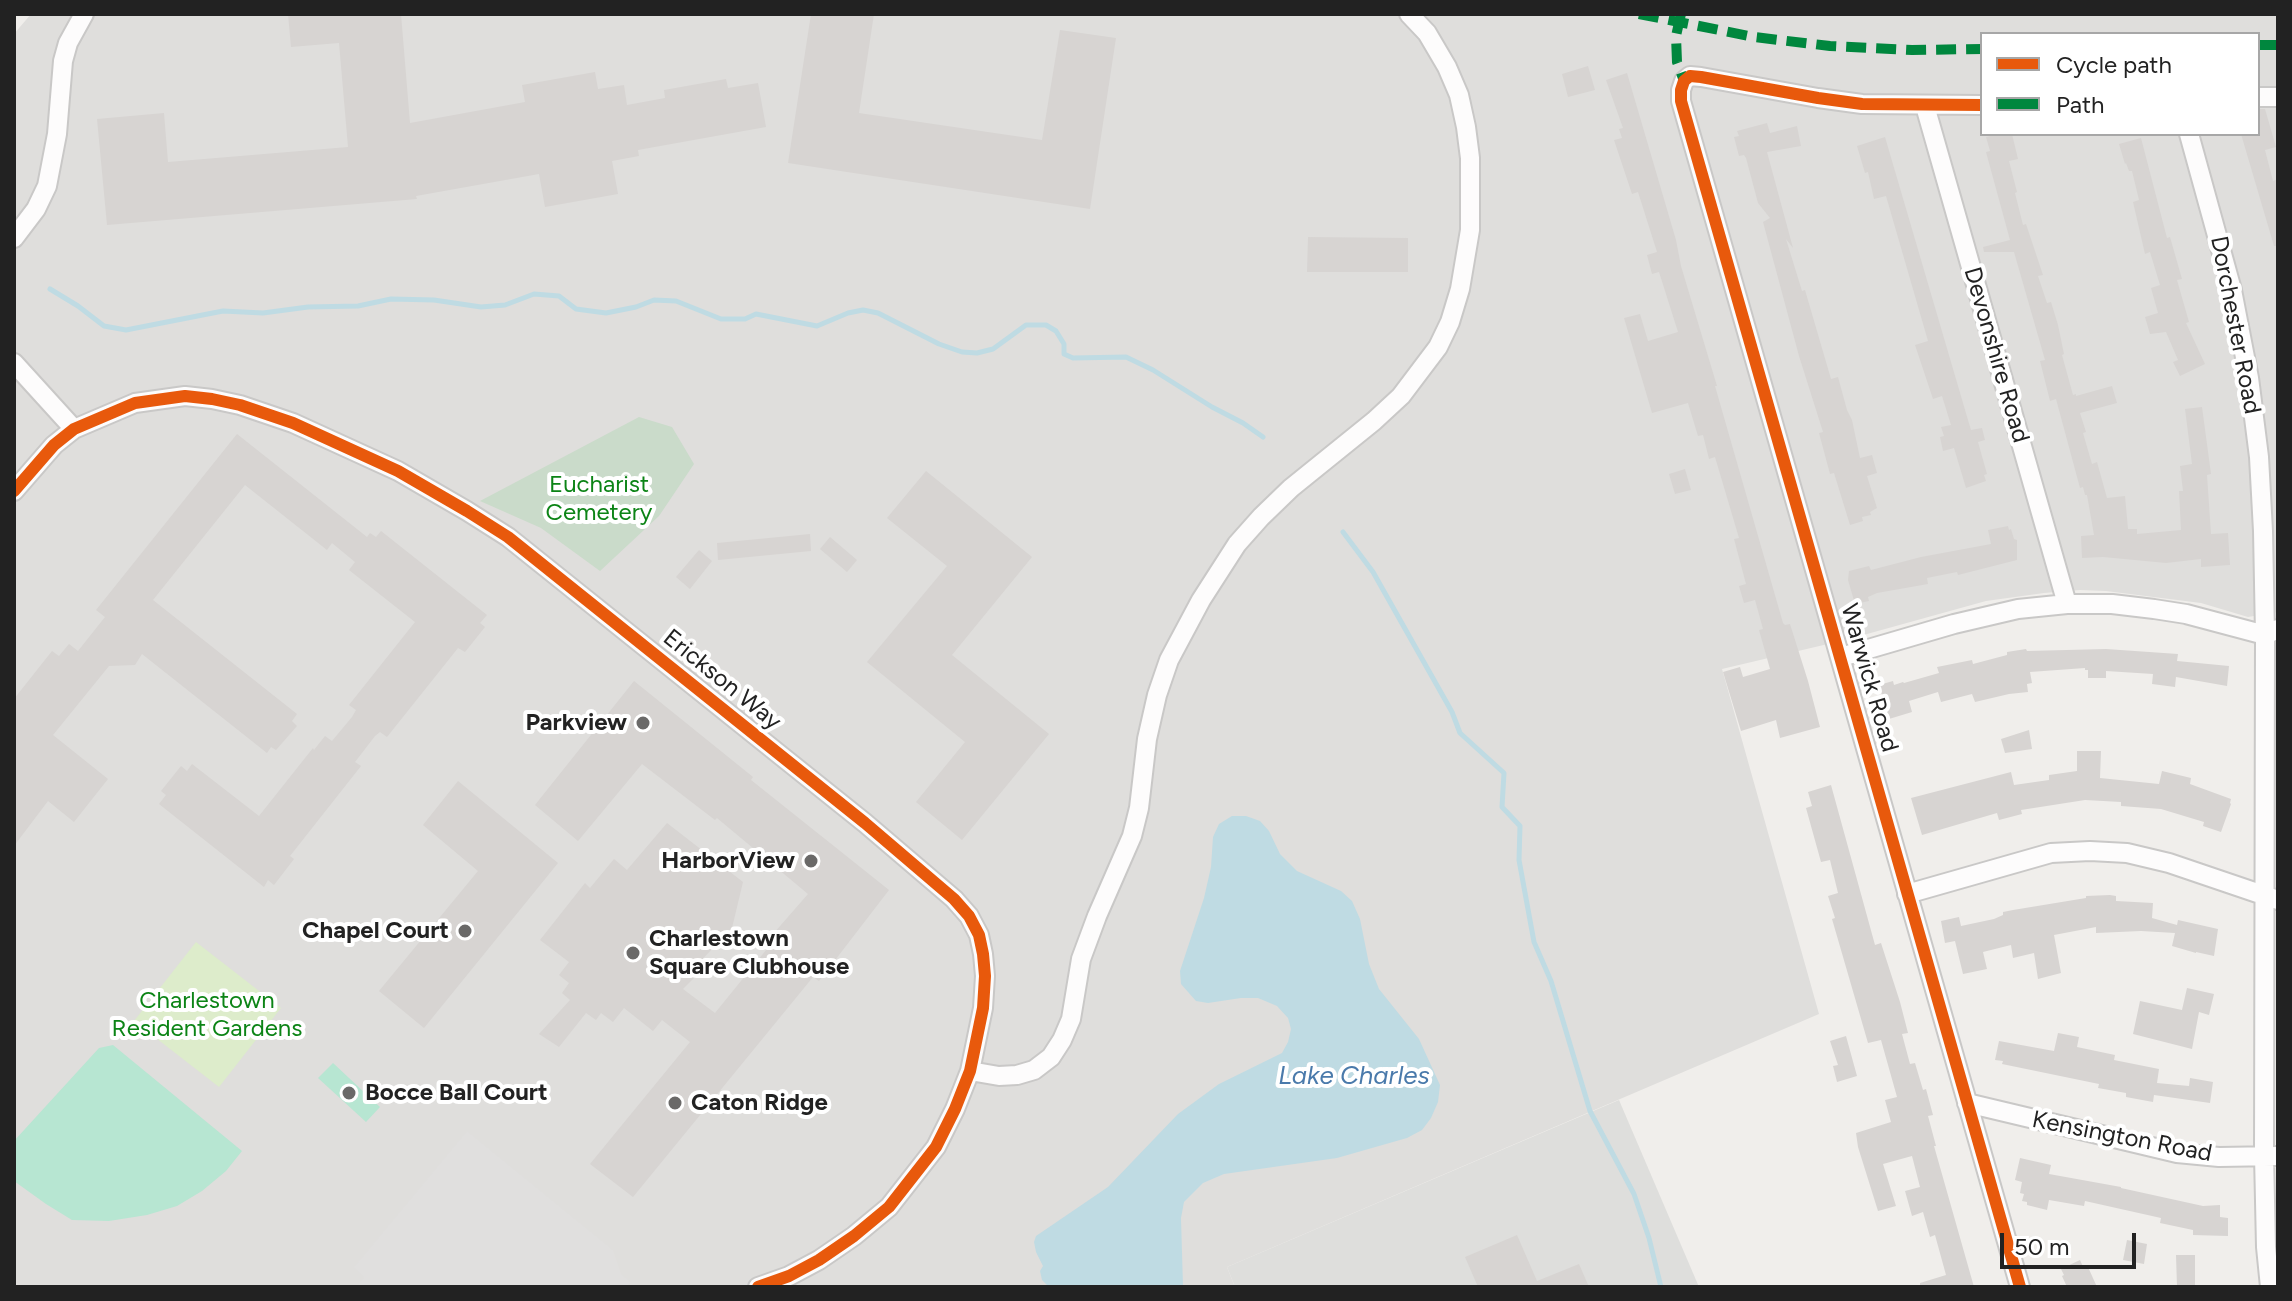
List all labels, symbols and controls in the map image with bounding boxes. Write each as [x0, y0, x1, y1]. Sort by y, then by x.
legend [1980, 32, 2260, 136]
text: Cycle path [2056, 50, 2172, 79]
text: Path [2056, 90, 2104, 119]
street label: Dorchester Road [2204, 234, 2266, 416]
street label: Devonshire Road [1957, 264, 2035, 446]
park label: Eucharist Cemetery [546, 471, 652, 527]
street label: Warwick Road [1834, 601, 1904, 755]
street label: Erickson Way [657, 624, 787, 736]
place label: Parkview [526, 709, 627, 737]
marker: Parkview [634, 714, 652, 732]
place label: HarborView [661, 847, 795, 875]
marker: HarborView [802, 852, 820, 870]
place label: Chapel Court [302, 917, 449, 945]
marker: Chapel Court [456, 922, 474, 940]
place label: Charlestown Square Clubhouse [649, 925, 849, 981]
marker: Charlestown Square Clubhouse [624, 944, 642, 962]
park label: Charlestown Resident Gardens [112, 987, 302, 1043]
water label: Lake Charles [1278, 1060, 1430, 1092]
place label: Bocce Ball Court [365, 1079, 548, 1107]
marker: Bocce Ball Court [340, 1084, 358, 1102]
place label: Caton Ridge [691, 1089, 828, 1117]
marker: Caton Ridge [666, 1094, 684, 1112]
street label: Kensington Road [2030, 1105, 2214, 1169]
scale bar [2004, 1217, 2140, 1267]
text: 50 m [2014, 1232, 2070, 1261]

